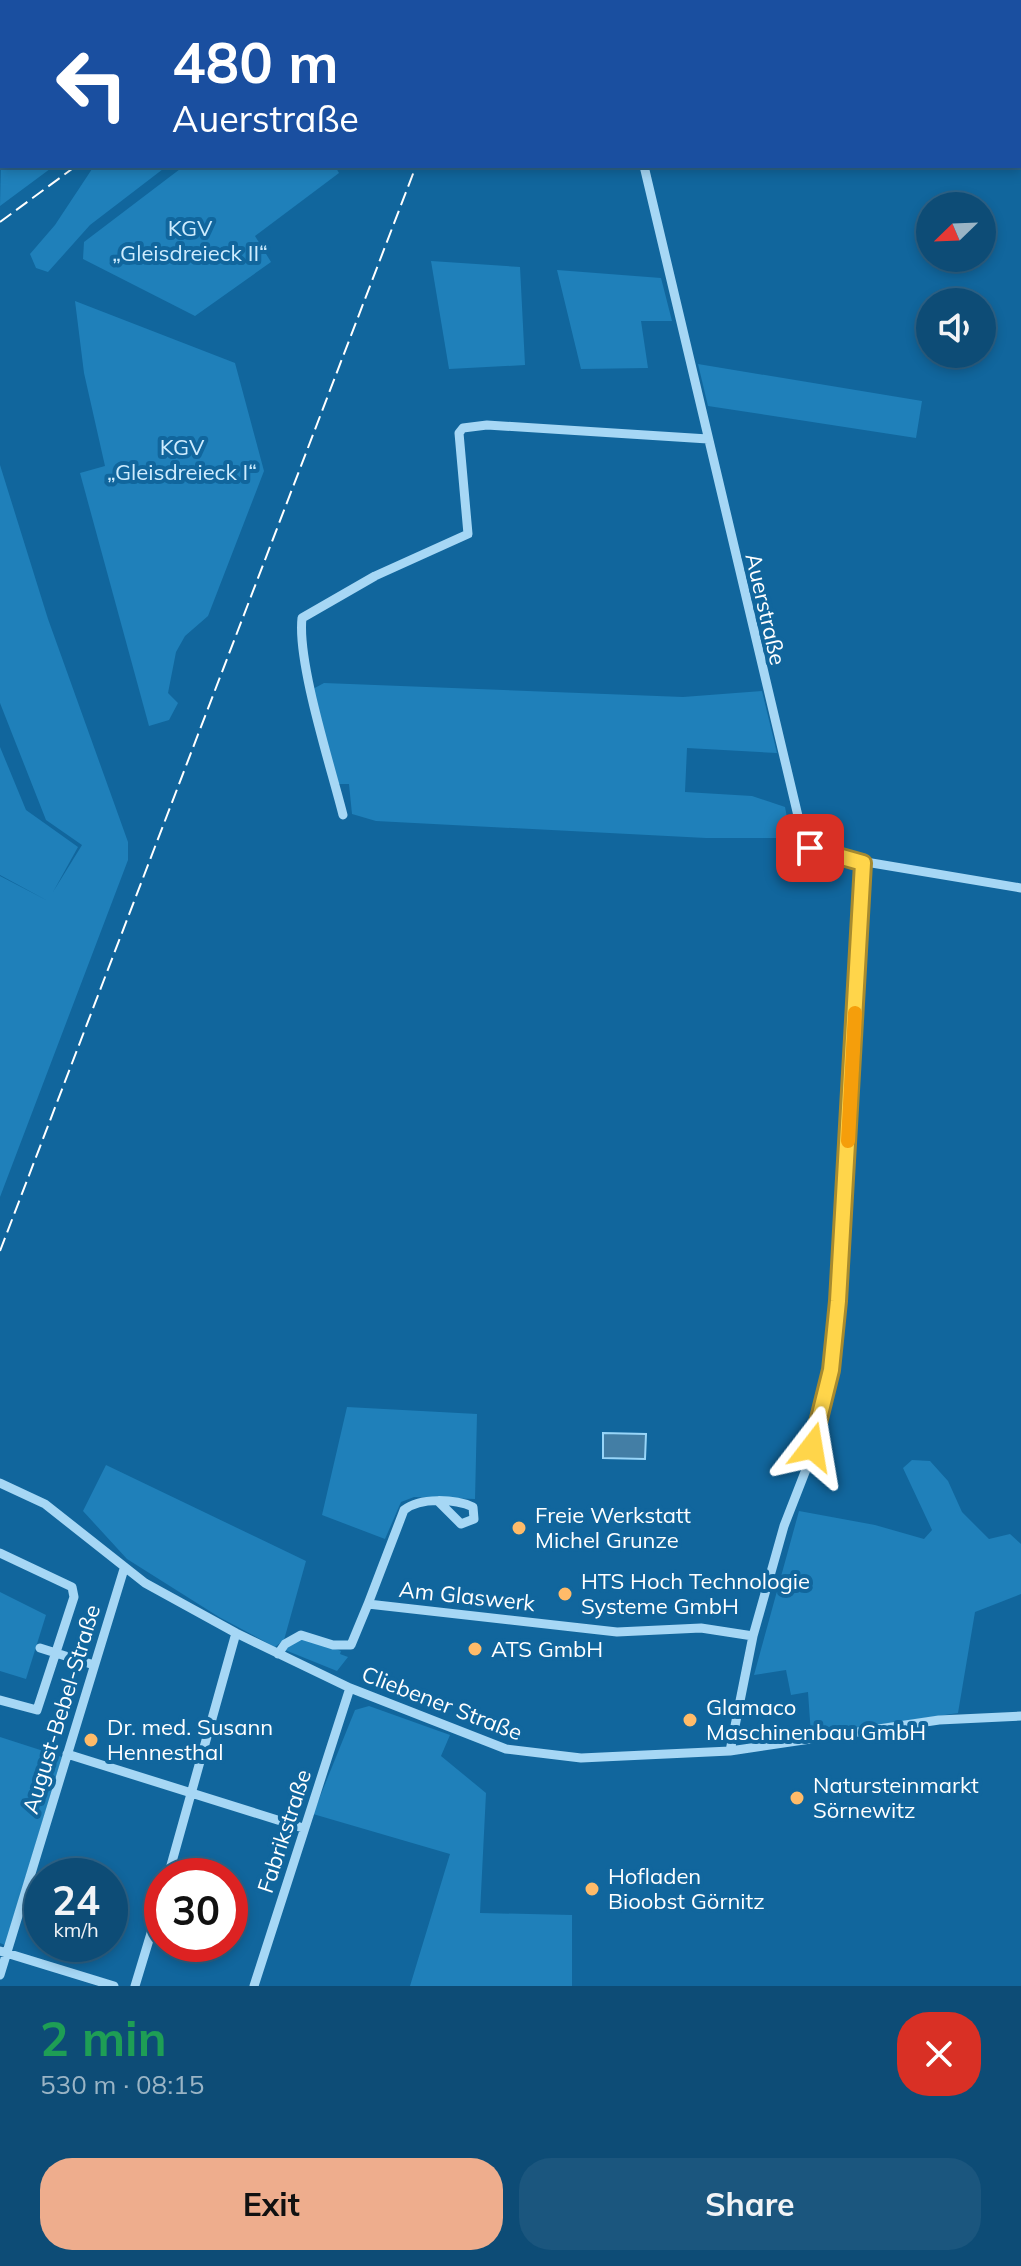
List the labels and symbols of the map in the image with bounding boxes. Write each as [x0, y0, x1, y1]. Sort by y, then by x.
north arrow [916, 192, 996, 272]
park label: KGV „Gleisdreieck II“ [112, 214, 268, 267]
park label: KGV „Gleisdreieck I“ [107, 433, 257, 486]
street label: Auerstraße [740, 550, 792, 668]
pin [776, 814, 844, 882]
position arrow [770, 1405, 854, 1489]
place label: Freie Werkstatt Michel Grunze [535, 1501, 691, 1554]
marker: Freie Werkstatt Michel Grunze [510, 1519, 528, 1537]
place label: HTS Hoch Technologie Systeme GmbH [581, 1567, 810, 1620]
street label: Am Glaswerk [398, 1575, 537, 1617]
marker: HTS Hoch Technologie Systeme GmbH [556, 1585, 574, 1603]
street label: August-Bebel-Straße [16, 1601, 106, 1817]
place label: ATS GmbH [491, 1635, 603, 1663]
marker: ATS GmbH [466, 1640, 484, 1658]
street label: Cliebener Straße [358, 1660, 526, 1746]
place label: Glamaco Maschinenbau GmbH [706, 1693, 926, 1746]
marker: Glamaco Maschinenbau GmbH [681, 1711, 699, 1729]
place label: Dr. med. Susann Hennesthal [107, 1713, 273, 1766]
marker: Dr. med. Susann Hennesthal [82, 1731, 100, 1749]
street label: Fabrikstraße [251, 1766, 317, 1896]
place label: Natursteinmarkt Sörnewitz [813, 1771, 979, 1824]
marker: Natursteinmarkt Sörnewitz [788, 1789, 806, 1807]
speed limit sign: 30 [144, 1858, 248, 1962]
place label: Hofladen Bioobst Görnitz [608, 1862, 765, 1915]
marker: Hofladen Bioobst Görnitz [583, 1880, 601, 1898]

